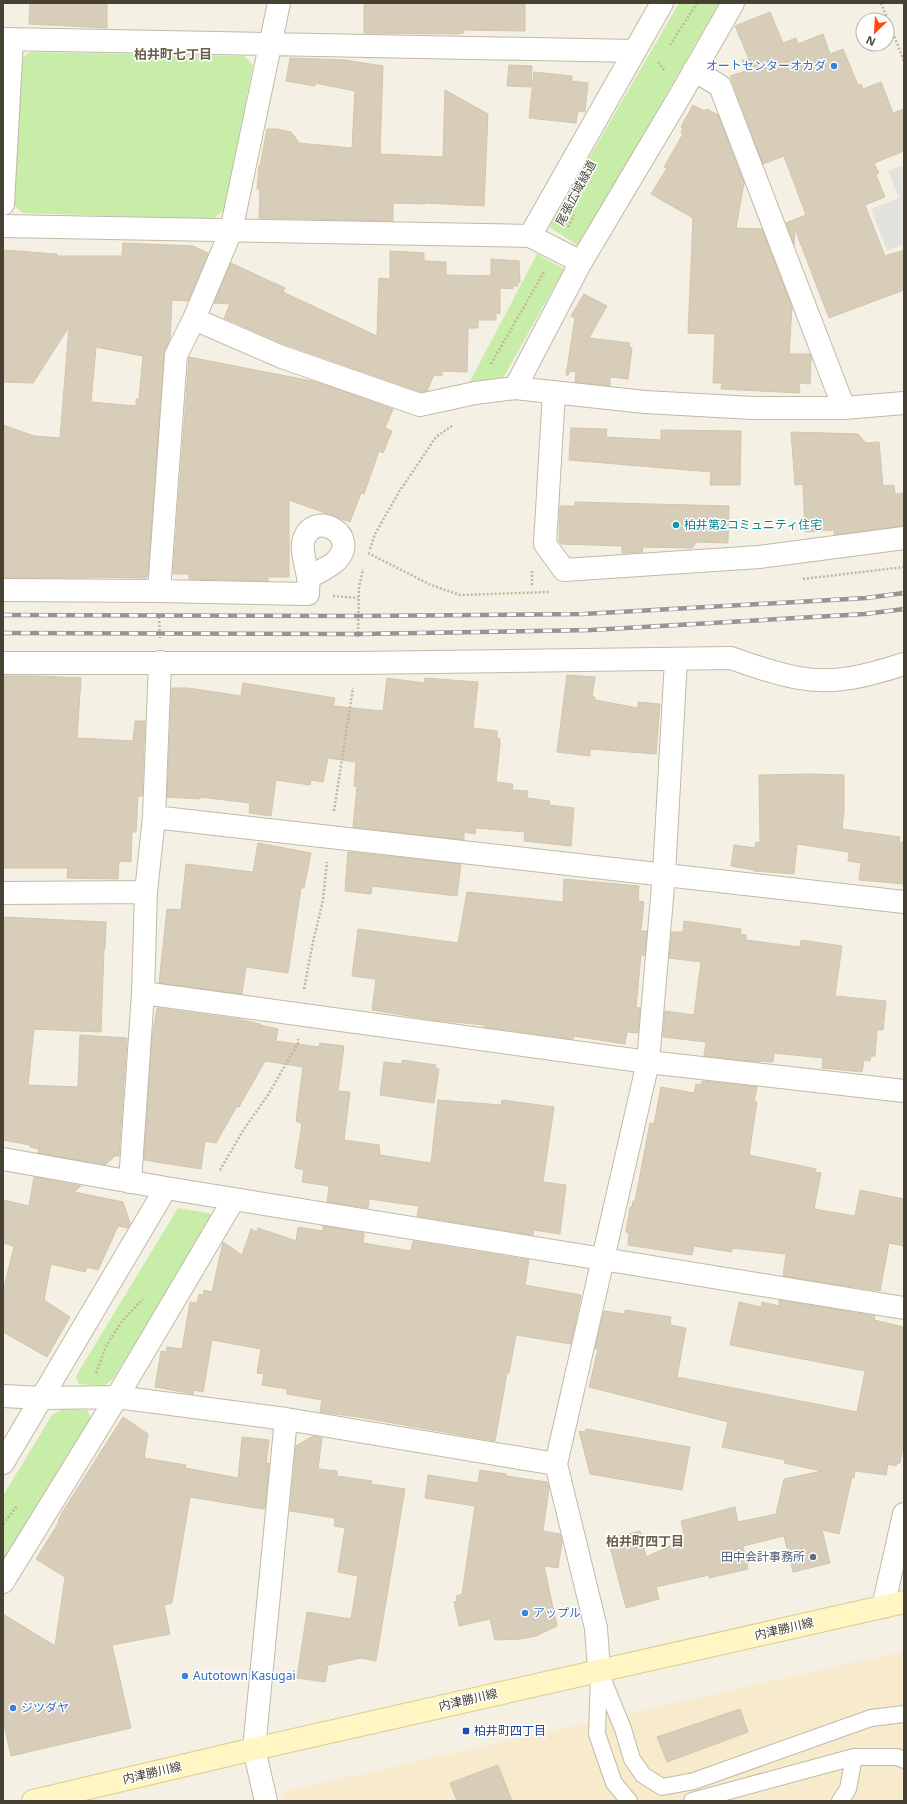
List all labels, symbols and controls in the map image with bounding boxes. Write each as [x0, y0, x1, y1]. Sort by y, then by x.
north arrow [855, 12, 895, 52]
text: N [863, 33, 878, 50]
district label: 柏井町七丁目 [134, 45, 212, 63]
place label: オートセンターオカダ [706, 57, 826, 74]
marker: オートセンターオカダ [829, 61, 839, 71]
street label: 尾張広域緑道 [551, 157, 600, 229]
place label: 柏井第2コミュニティ住宅 [684, 516, 822, 533]
marker: 柏井第2コミュニティ住宅 [671, 520, 681, 530]
district label: 柏井町四丁目 [606, 1532, 684, 1550]
place label: 田中会計事務所 [721, 1548, 805, 1565]
marker: 田中会計事務所 [808, 1552, 818, 1562]
place label: アップル [533, 1604, 581, 1621]
marker: アップル [520, 1608, 530, 1618]
street label: 内津勝川線 [753, 1613, 815, 1644]
place label: Autotown Kasugai [193, 1667, 296, 1684]
marker: Autotown Kasugai [180, 1671, 190, 1681]
street label: 内津勝川線 [437, 1684, 499, 1715]
place label: ジツダヤ [21, 1699, 69, 1716]
marker: ジツダヤ [8, 1703, 18, 1713]
place label: 柏井町四丁目 [474, 1722, 546, 1739]
marker: 柏井町四丁目 [461, 1726, 471, 1736]
street label: 内津勝川線 [121, 1757, 183, 1788]

